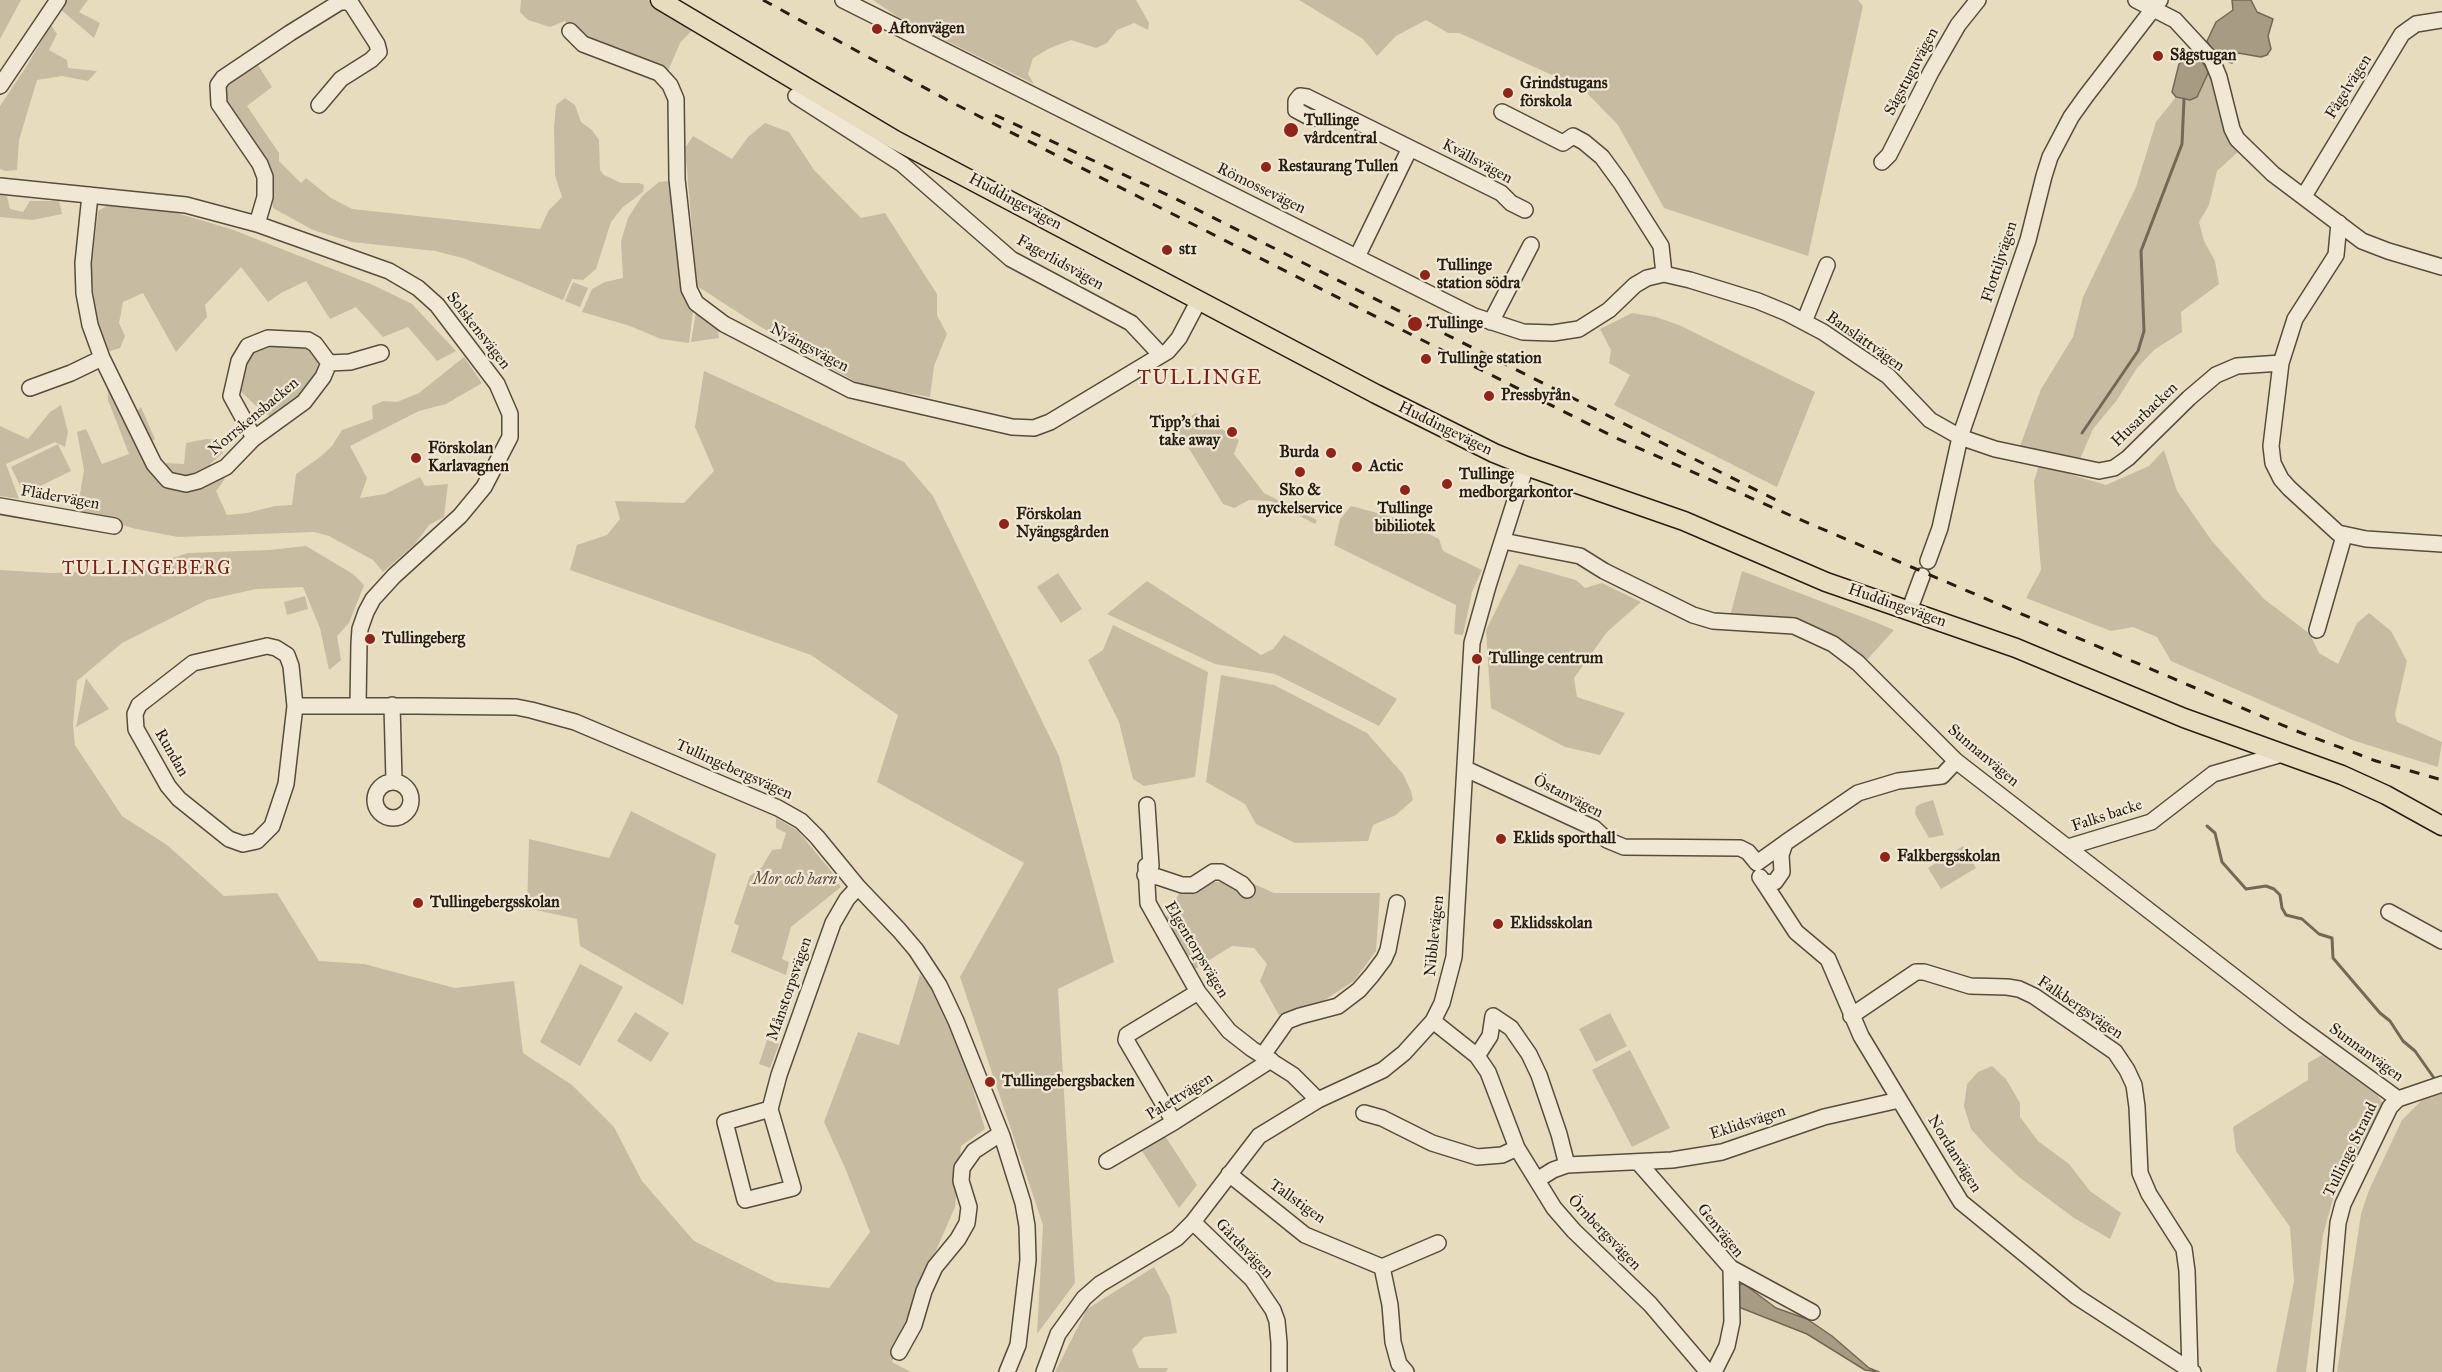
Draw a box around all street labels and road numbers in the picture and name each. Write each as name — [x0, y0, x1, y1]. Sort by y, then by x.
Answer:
street label: Sågstuguvägen — [1881, 25, 1943, 119]
street label: Fågelvägen — [2322, 51, 2376, 123]
street label: Kvällsvägen — [1439, 135, 1515, 189]
street label: Römossevägen — [1214, 159, 1308, 219]
street label: Huddingevägen — [965, 169, 1065, 235]
street label: Flottiljvägen — [1978, 219, 2022, 305]
street label: Fagerlidsvägen — [1013, 231, 1107, 295]
street label: Solskensvägen — [442, 288, 514, 374]
street label: Banslättvägen — [1822, 308, 1908, 376]
street label: Nyängsvägen — [766, 319, 852, 377]
street label: Norrskensbacken — [205, 374, 303, 460]
street label: Husarbacken — [2108, 379, 2182, 451]
street label: Huddingevägen — [1395, 398, 1495, 460]
street label: Flädervägen — [19, 482, 101, 514]
street label: Huddingevägen — [1845, 580, 1949, 632]
street label: Sunnanvägen — [1943, 721, 2023, 791]
street label: Rundan — [150, 726, 192, 780]
street label: Tullingebergsvägen — [673, 736, 795, 804]
street label: Östanvägen — [1530, 771, 1606, 823]
street label: Falks backe — [2069, 796, 2145, 836]
street label: Nibblevägen — [1421, 895, 1449, 977]
street label: Elgentorpsvägen — [1160, 898, 1232, 1002]
street label: Månstorpsvägen — [763, 935, 817, 1043]
street label: Falkbergsvägen — [2033, 972, 2127, 1044]
street label: Sunnanvägen — [2325, 1020, 2407, 1086]
street label: Palettvägen — [1143, 1069, 1217, 1125]
street label: Tullinge Strand — [2320, 1100, 2382, 1200]
street label: Eklidsvägen — [1708, 1102, 1788, 1144]
street label: Nordanvägen — [1923, 1112, 1985, 1196]
street label: Tallstigen — [1265, 1176, 1329, 1228]
street label: Örnbergsvägen — [1563, 1191, 1645, 1275]
street label: Genvägen — [1692, 1200, 1748, 1262]
street label: Gårdsvägen — [1211, 1215, 1277, 1283]

